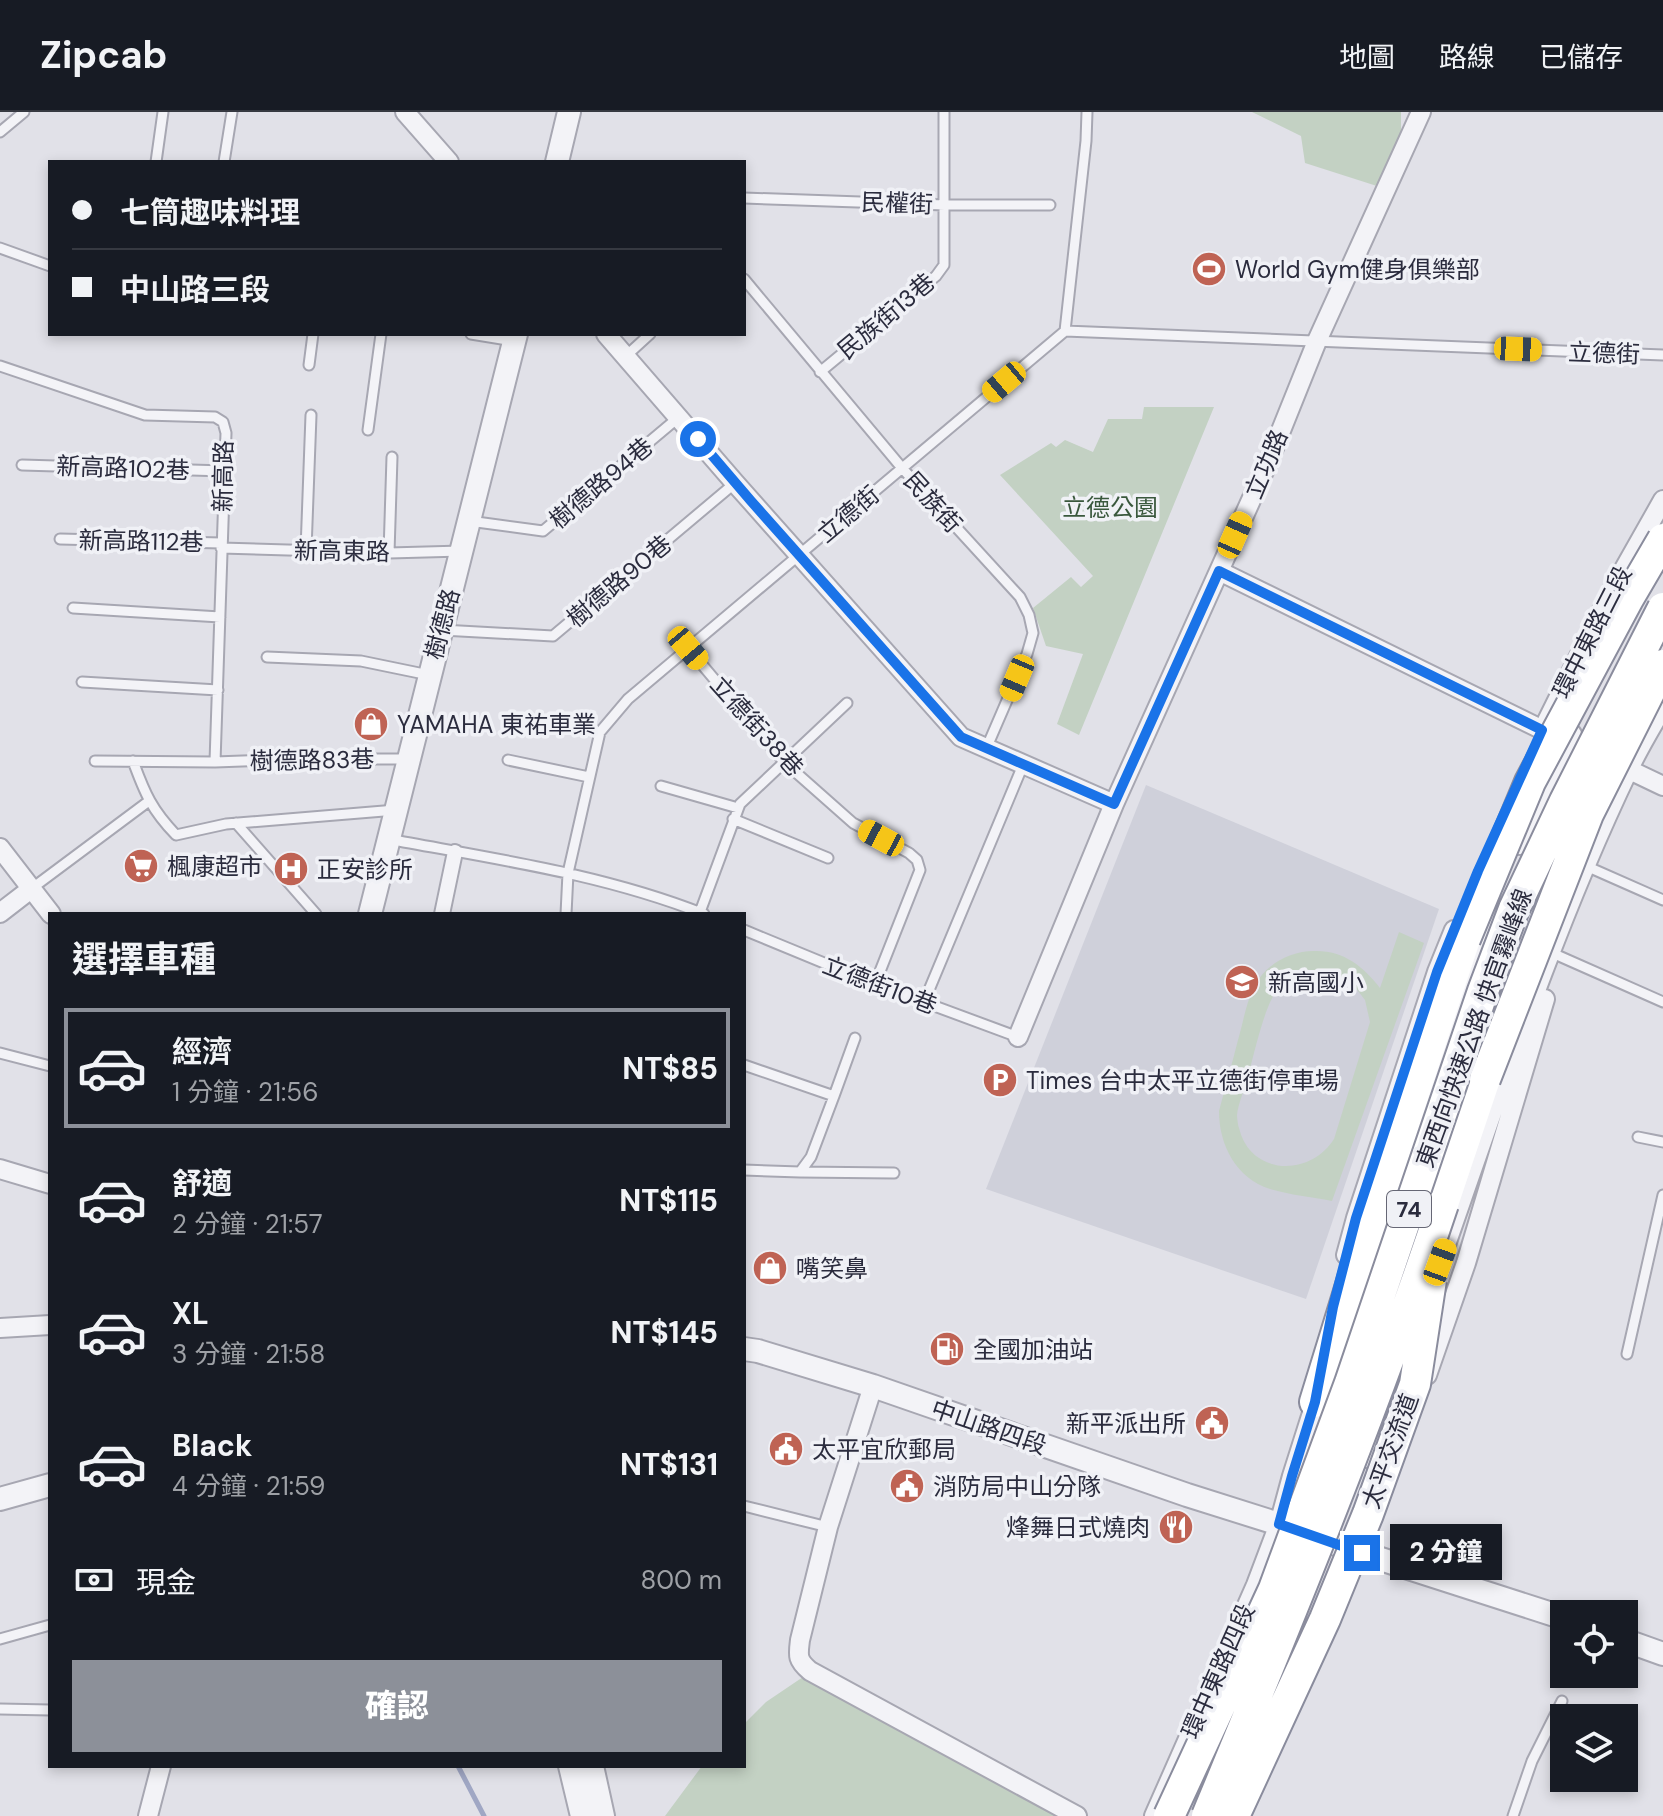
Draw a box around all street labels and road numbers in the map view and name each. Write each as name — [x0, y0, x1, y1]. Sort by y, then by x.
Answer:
street label: 民權街 — [860, 186, 934, 220]
street label: 民族街13巷 — [831, 266, 941, 366]
street label: 立德街 — [1567, 336, 1641, 370]
street label: 立功路 — [1238, 425, 1294, 503]
street label: 樹德路94巷 — [543, 431, 659, 535]
street label: 新高路 — [207, 440, 239, 512]
street label: 新高路102巷 — [56, 450, 190, 486]
street label: 民族街 — [897, 465, 969, 539]
street label: 立德街 — [810, 479, 886, 549]
street label: 新高路112巷 — [78, 524, 204, 558]
street label: 樹德路90巷 — [560, 528, 678, 634]
street label: 新高東路 — [294, 535, 390, 567]
street label: 環中東路三段 — [1546, 561, 1638, 703]
street label: 樹德路 — [418, 585, 466, 663]
street label: 立德街38巷 — [704, 669, 810, 783]
street label: 樹德路83巷 — [249, 743, 375, 777]
street label: 東西向快速公路 快官霧峰線 — [1409, 884, 1539, 1172]
street label: 立德街10巷 — [818, 949, 942, 1021]
road number: 74 — [1387, 1191, 1431, 1227]
street label: 太平交流道 — [1355, 1389, 1425, 1513]
street label: 中山路四段 — [927, 1393, 1051, 1461]
street label: 環中東路四段 — [1175, 1599, 1261, 1743]

